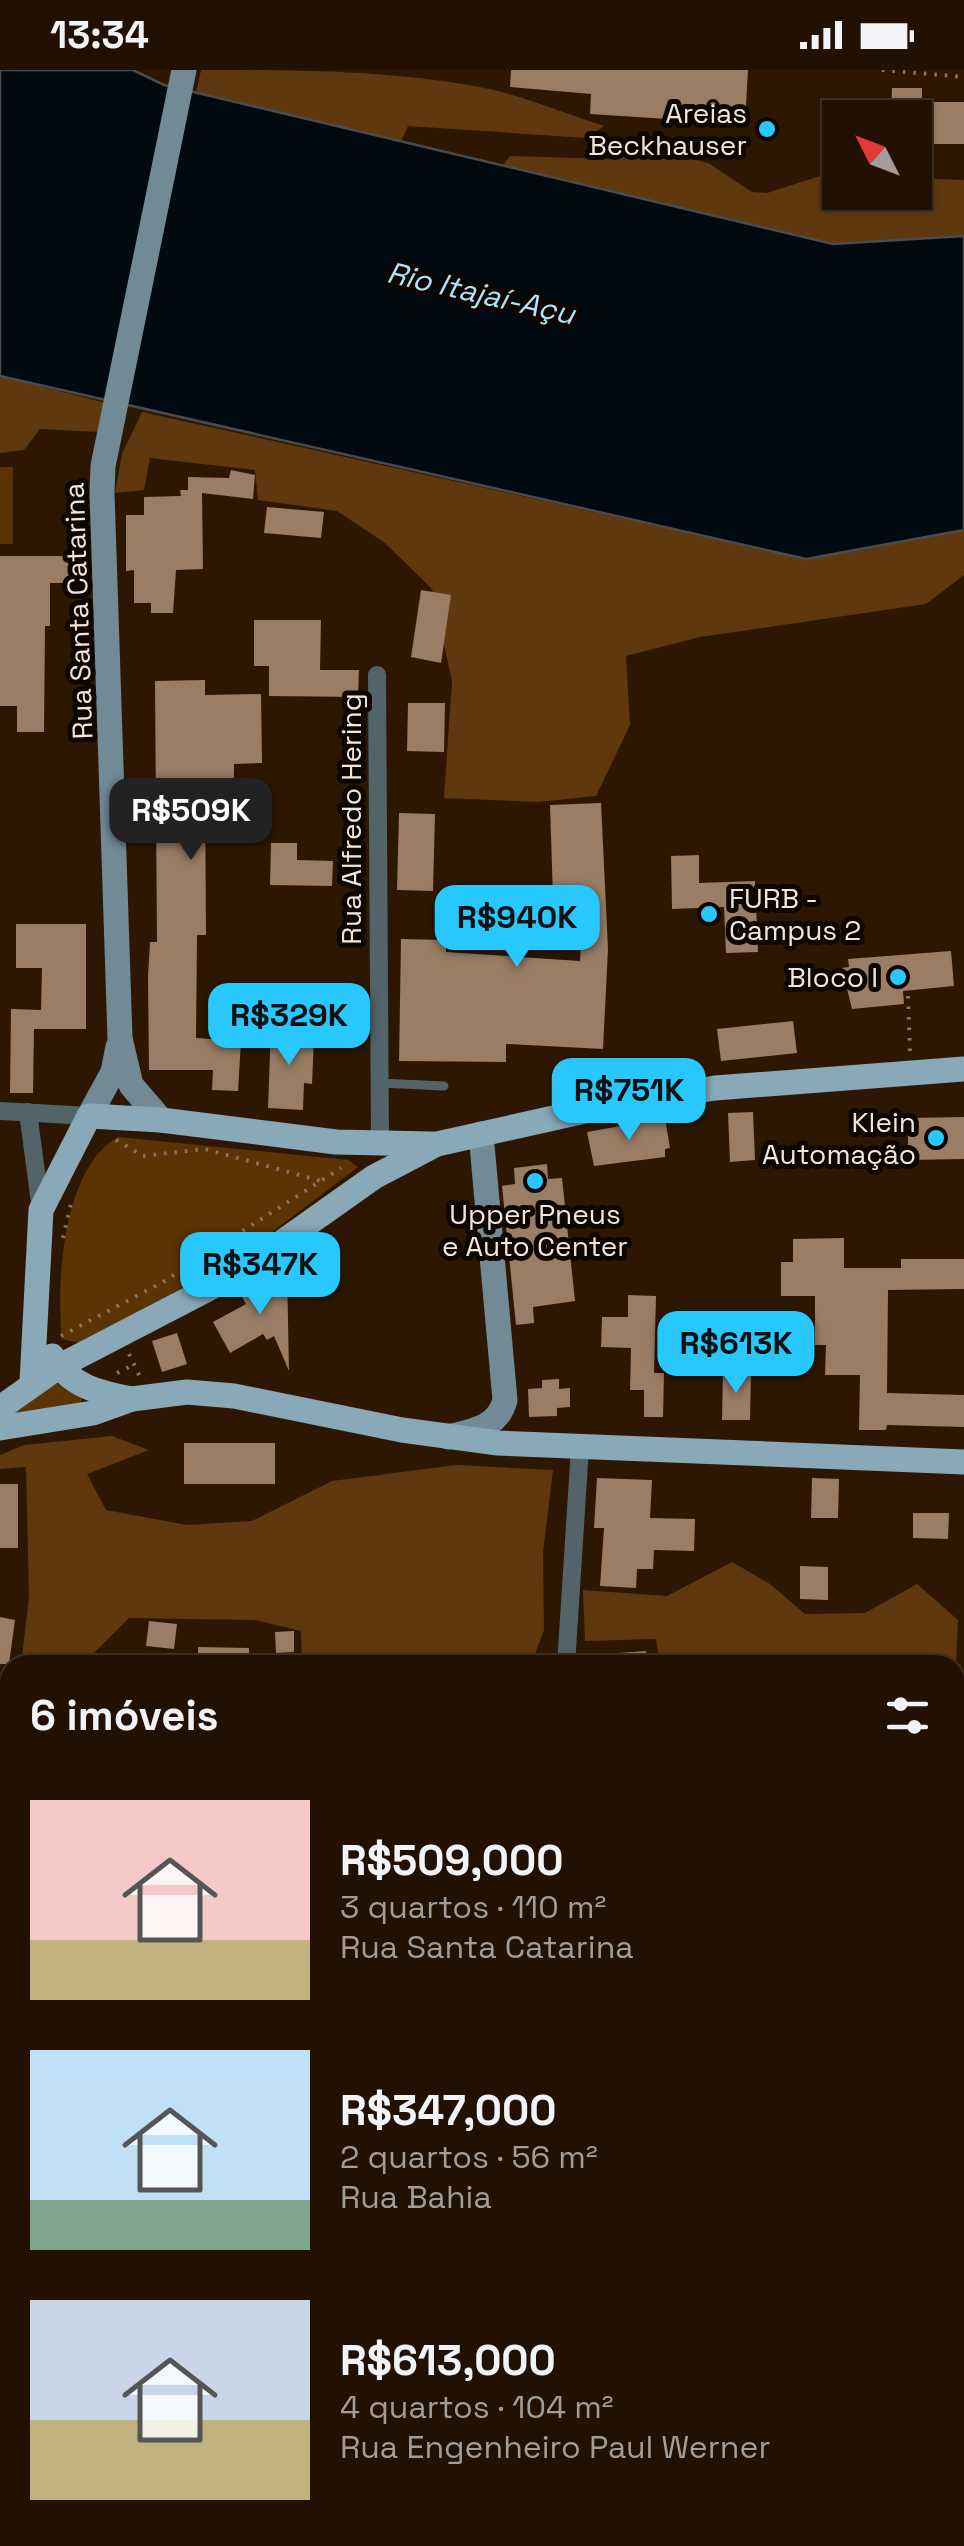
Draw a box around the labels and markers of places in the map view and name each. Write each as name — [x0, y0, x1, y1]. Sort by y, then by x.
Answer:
place label: Areias Beckhauser — [588, 95, 747, 163]
marker: Areias Beckhauser — [756, 118, 778, 140]
pin: R$509K — [110, 778, 272, 863]
place label: FURB - Campus 2 — [729, 880, 861, 948]
pin: R$940K — [436, 885, 598, 970]
marker: FURB - Campus 2 — [698, 903, 720, 925]
place label: Bloco I — [787, 959, 878, 995]
marker: Bloco I — [887, 966, 909, 988]
pin: R$329K — [208, 983, 370, 1068]
pin: R$751K — [548, 1058, 710, 1143]
place label: Klein Automação — [762, 1104, 916, 1172]
marker: Klein Automação — [925, 1127, 947, 1149]
marker: Upper Pneus e Auto Center — [524, 1170, 546, 1192]
place label: Upper Pneus e Auto Center — [442, 1196, 628, 1264]
pin: R$347K — [179, 1232, 341, 1317]
pin: R$613K — [655, 1311, 817, 1396]

